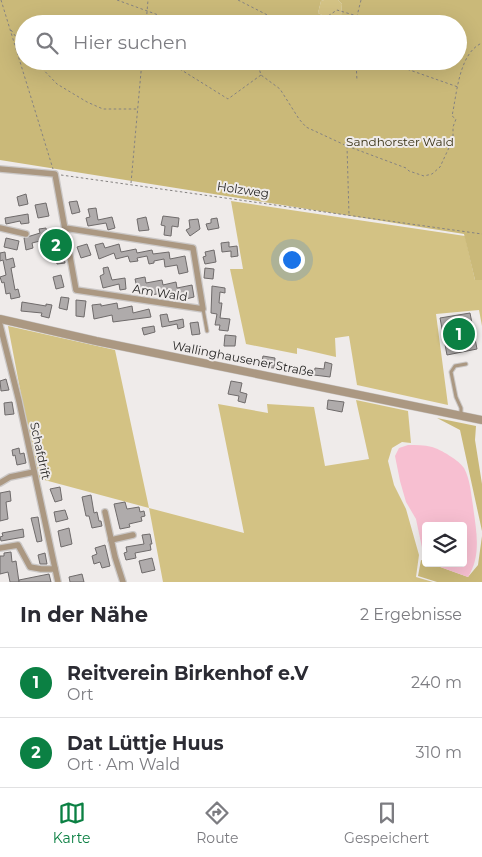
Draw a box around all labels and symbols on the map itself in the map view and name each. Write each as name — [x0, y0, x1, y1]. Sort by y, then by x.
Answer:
park label: Sandhorster Wald — [346, 134, 454, 149]
street label: Holzweg — [216, 178, 270, 201]
pin: 2 — [40, 226, 72, 264]
your location — [279, 247, 305, 273]
street label: Am Wald — [131, 281, 189, 304]
pin: 1 — [443, 315, 475, 353]
street label: Wallinghausener Straße — [171, 337, 315, 380]
street label: Schafdrift — [27, 421, 54, 481]

